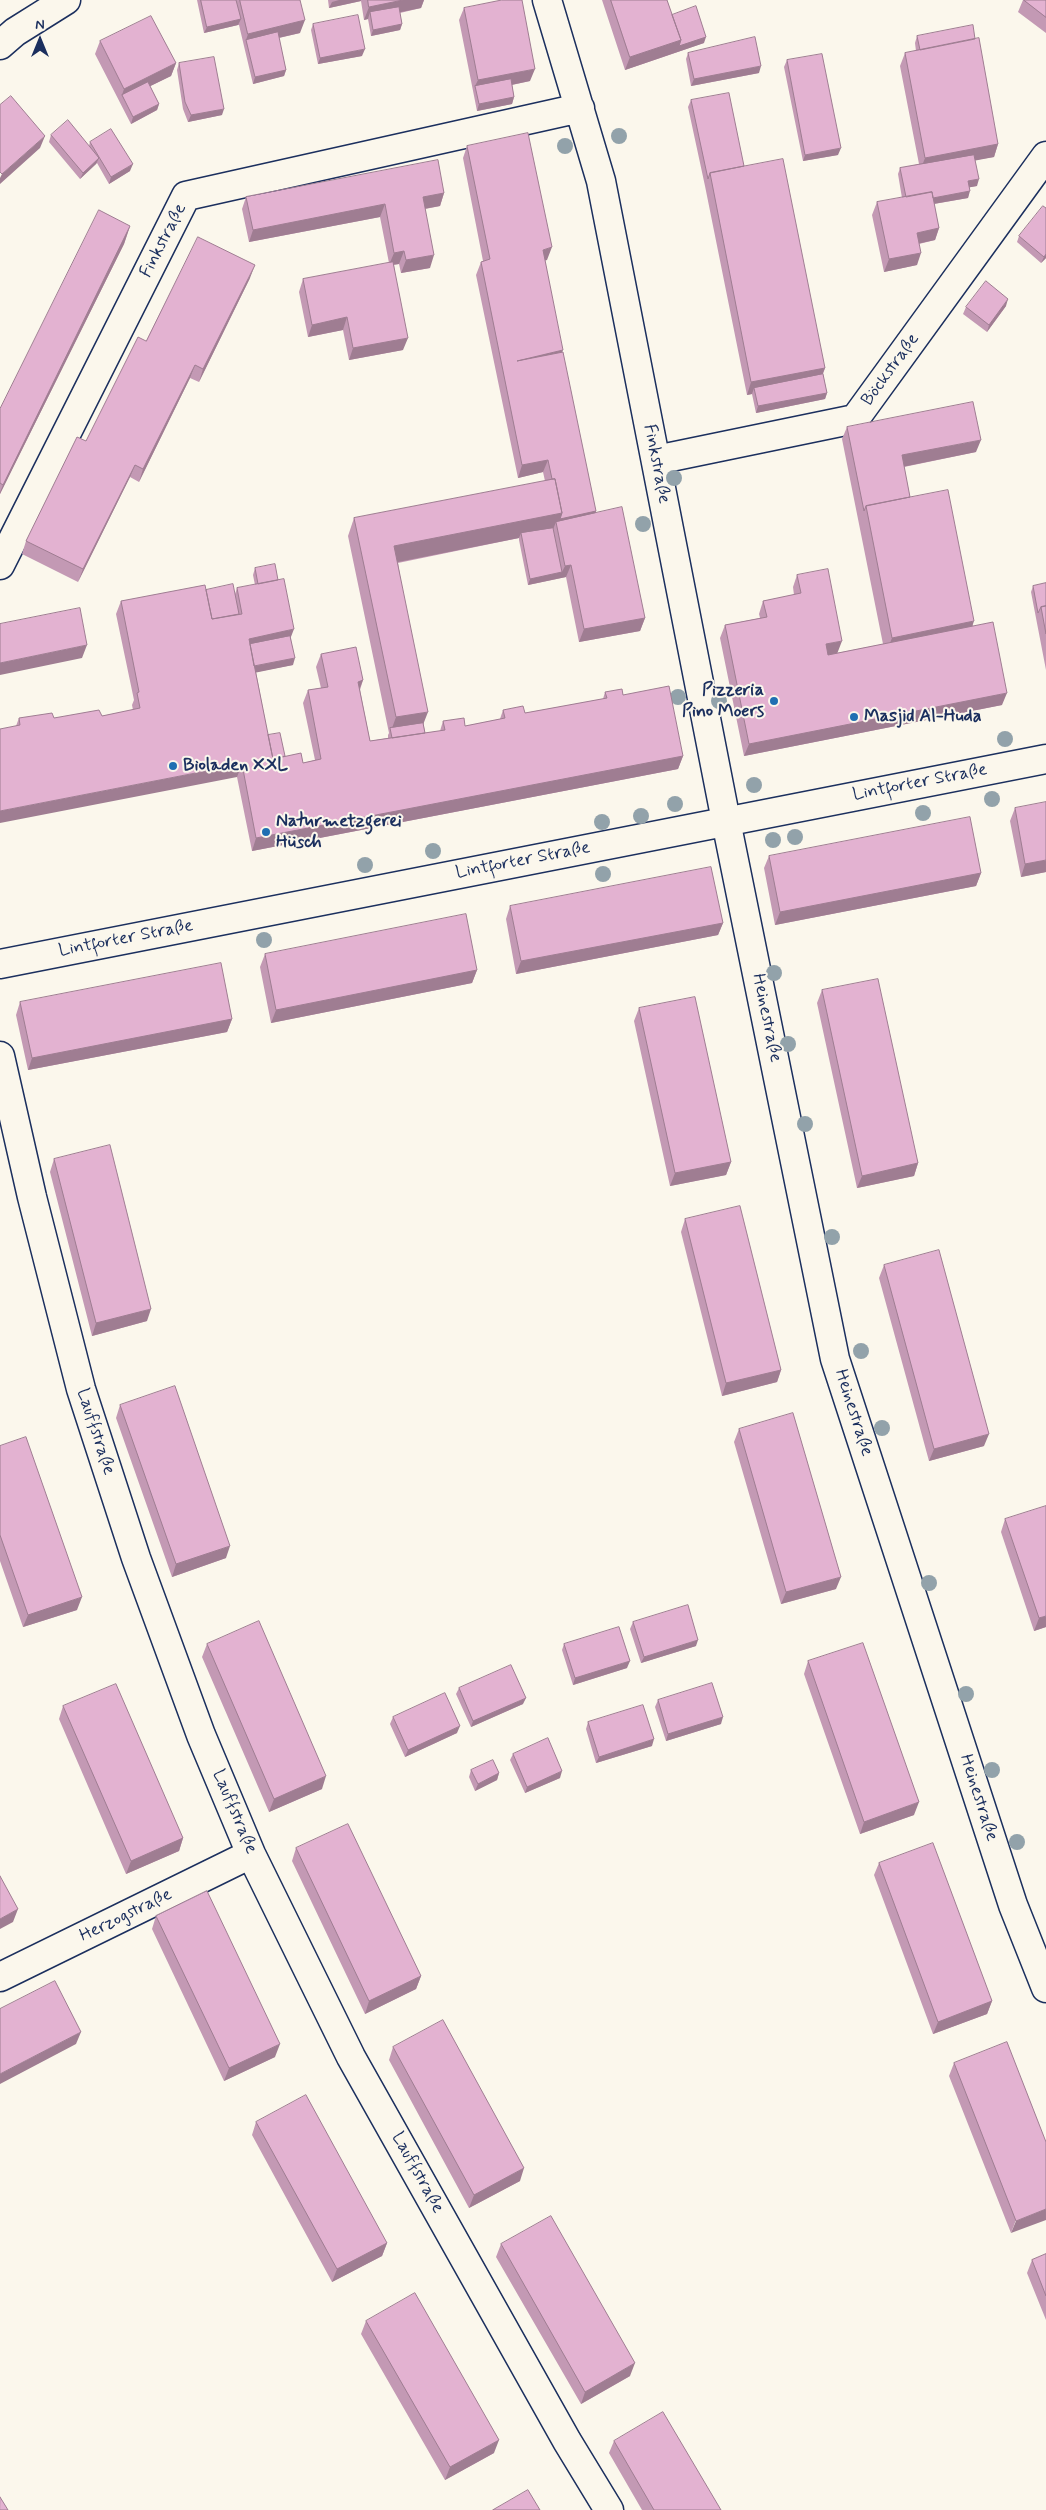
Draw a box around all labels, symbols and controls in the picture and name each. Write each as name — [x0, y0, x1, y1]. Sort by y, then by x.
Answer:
north arrow — [15, 15, 65, 65]
text: N — [35, 16, 45, 34]
street label: Finkstraße — [136, 200, 192, 282]
street label: Böckstraße — [857, 329, 925, 411]
street label: Finkstraße — [638, 422, 674, 506]
place label: Pizzeria Pino Moers — [682, 680, 764, 722]
marker: Pizzeria Pino Moers — [768, 695, 780, 707]
place label: Masjid Al-Huda — [864, 706, 981, 728]
marker: Masjid Al-Huda — [848, 711, 860, 723]
place label: Bioladen XXL — [183, 755, 288, 777]
street label: Lintforter Straße — [851, 759, 989, 807]
marker: Bioladen XXL — [167, 760, 179, 772]
place label: Naturmetzgerei Hüsch — [276, 811, 402, 854]
marker: Naturmetzgerei Hüsch — [260, 826, 272, 838]
street label: Lintforter Straße — [454, 837, 592, 885]
street label: Lintforter Straße — [57, 915, 195, 963]
street label: Heinestraße — [746, 972, 786, 1064]
street label: Heinestraße — [829, 1367, 877, 1459]
street label: Lauffstraße — [71, 1386, 119, 1478]
street label: Heinestraße — [954, 1752, 1002, 1844]
street label: Lauffstraße — [207, 1767, 261, 1857]
street label: Herzogstraße — [76, 1884, 176, 1948]
street label: Lauffstraße — [386, 2129, 448, 2217]

